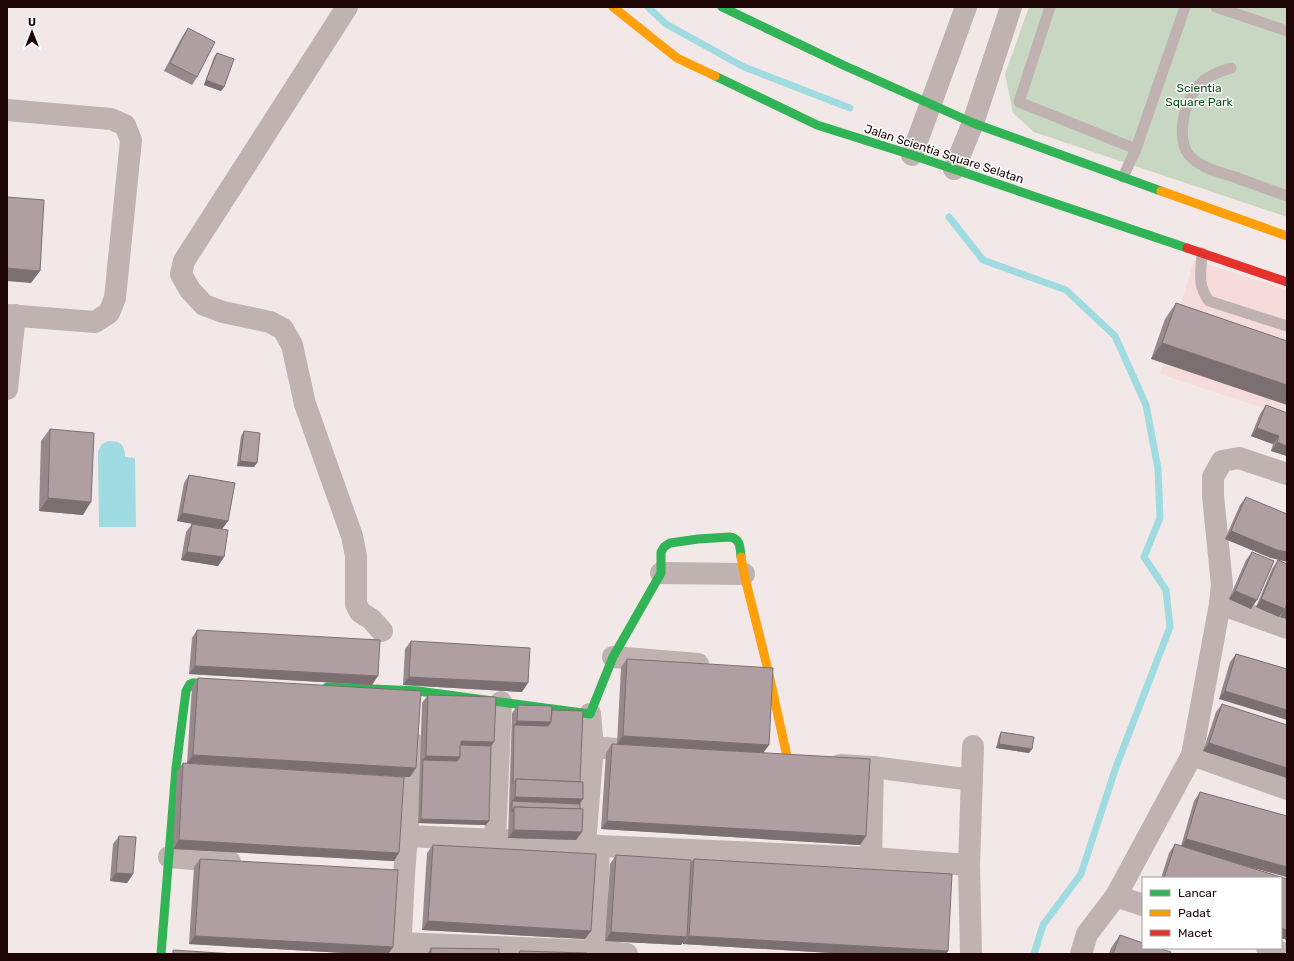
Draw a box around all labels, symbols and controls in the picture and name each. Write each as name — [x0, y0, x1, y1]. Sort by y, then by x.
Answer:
north arrow — [12, 12, 52, 52]
text: U — [28, 16, 36, 29]
park label: Scientia Square Park — [1165, 81, 1234, 109]
street label: Jalan Scientia Square Selatan — [863, 122, 1025, 186]
legend — [1142, 877, 1282, 949]
text: Lancar — [1178, 886, 1217, 900]
text: Padat — [1178, 906, 1211, 920]
text: Macet — [1178, 926, 1212, 940]

